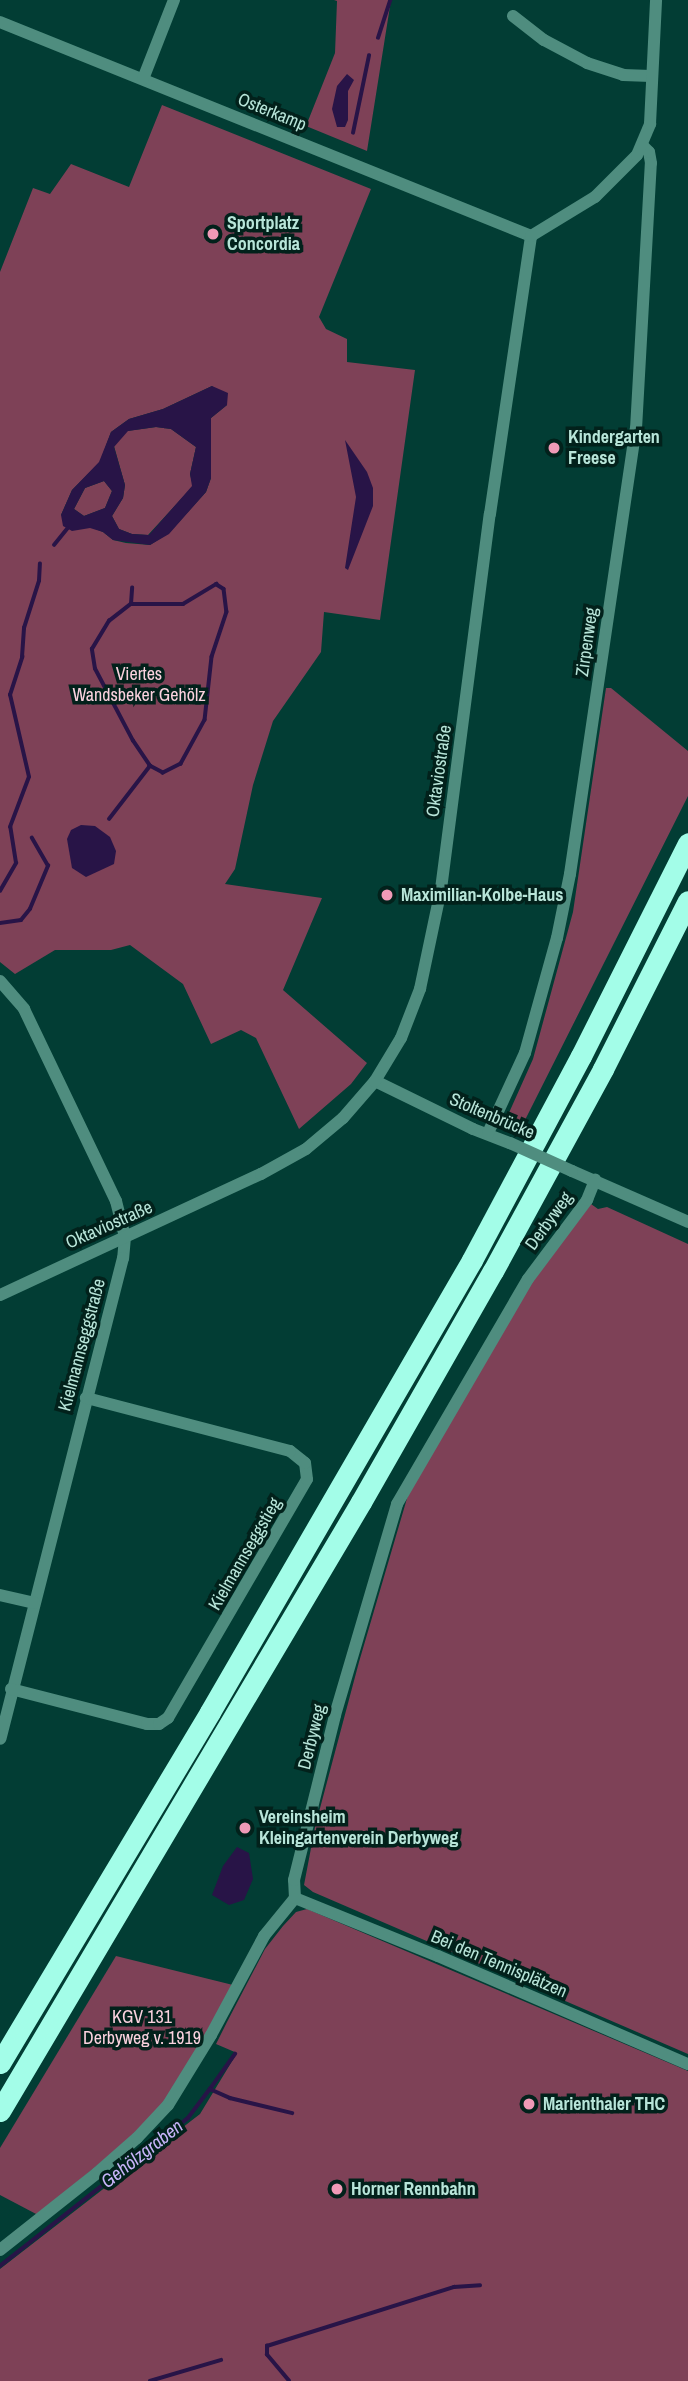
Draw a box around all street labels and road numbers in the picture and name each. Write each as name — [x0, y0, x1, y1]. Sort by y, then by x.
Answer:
street label: Osterkamp — [234, 88, 310, 136]
street label: Zirpenweg — [571, 606, 603, 678]
street label: Oktaviostraße — [422, 724, 456, 818]
street label: Stoltenbrücke — [446, 1088, 538, 1144]
street label: Derbyweg — [521, 1188, 577, 1254]
street label: Oktaviostraße — [62, 1196, 156, 1254]
street label: Kielmannseggstraße — [54, 1276, 110, 1414]
street label: Kielmannseggstieg — [204, 1494, 286, 1614]
street label: Derbyweg — [293, 1702, 331, 1772]
street label: Bei den Tennisplätzen — [428, 1926, 570, 2002]

